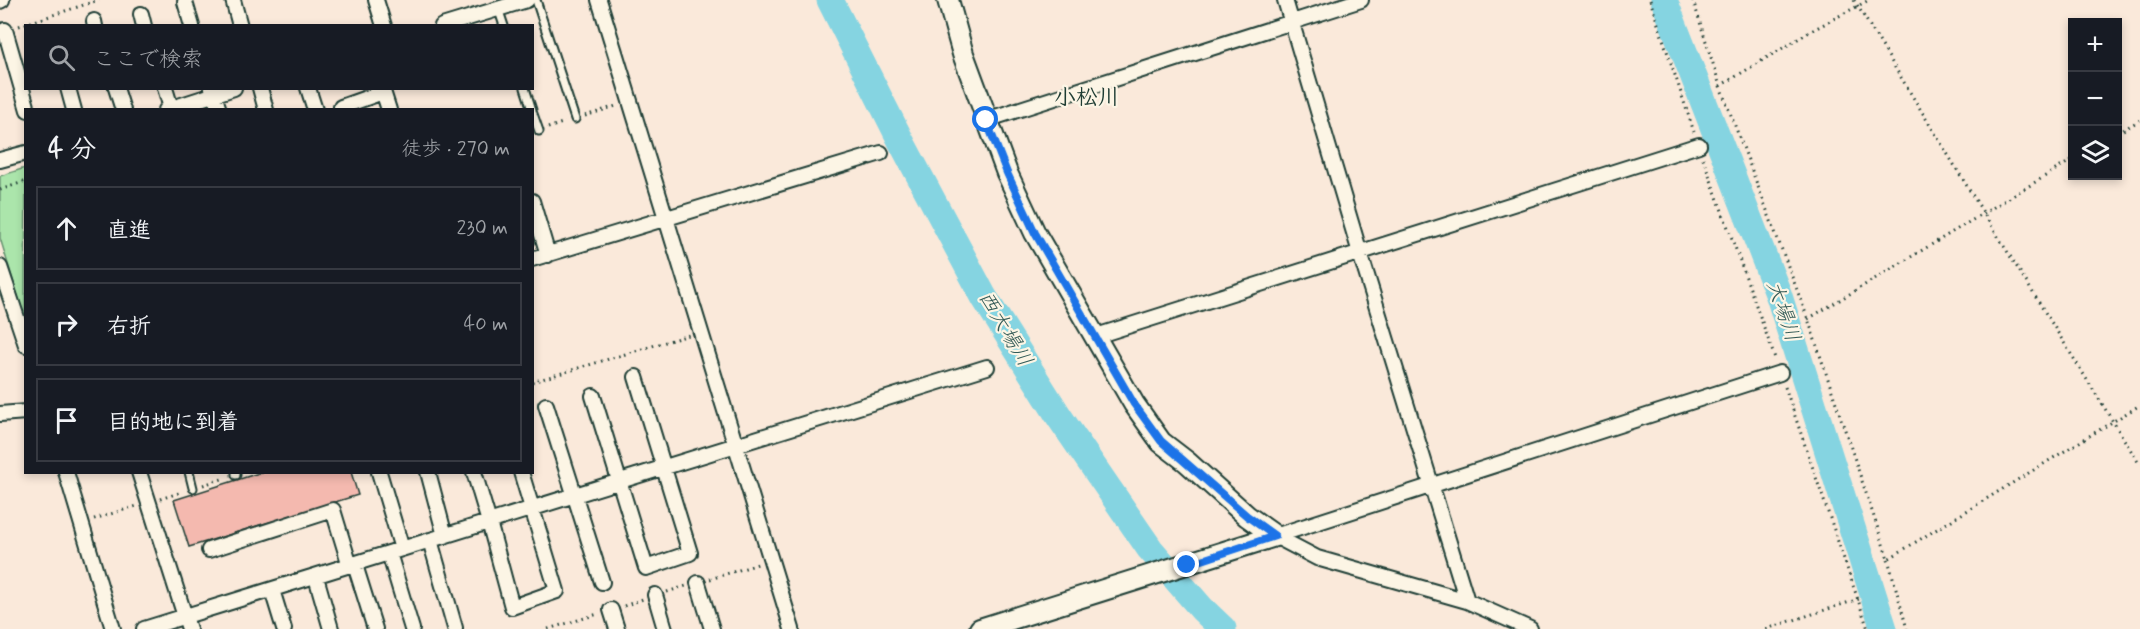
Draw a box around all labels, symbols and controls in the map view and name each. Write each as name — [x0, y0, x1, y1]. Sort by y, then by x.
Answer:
map controls — [2068, 18, 2122, 180]
button: + — [2068, 18, 2122, 72]
search box — [24, 24, 534, 90]
icon: search — [45, 41, 78, 74]
text: ここで検索 — [93, 46, 203, 74]
button: − — [2068, 72, 2122, 126]
district label: 小松川 — [1054, 84, 1120, 112]
route start — [972, 106, 998, 132]
button: layers — [2068, 126, 2122, 180]
text: 4 分 — [48, 133, 96, 167]
text: 徒歩 · 270 m — [401, 136, 510, 163]
icon: ahead — [50, 212, 83, 245]
text: 230 m — [456, 215, 508, 242]
text: 直進 — [107, 217, 151, 245]
water label: 大場川 — [1760, 277, 1806, 345]
water label: 西大場川 — [971, 286, 1039, 372]
icon: right — [50, 308, 83, 341]
text: 40 m — [464, 311, 508, 338]
text: 右折 — [107, 313, 151, 341]
icon: arrive — [50, 404, 83, 437]
text: 目的地に到着 — [107, 409, 239, 437]
route end — [1173, 551, 1199, 577]

